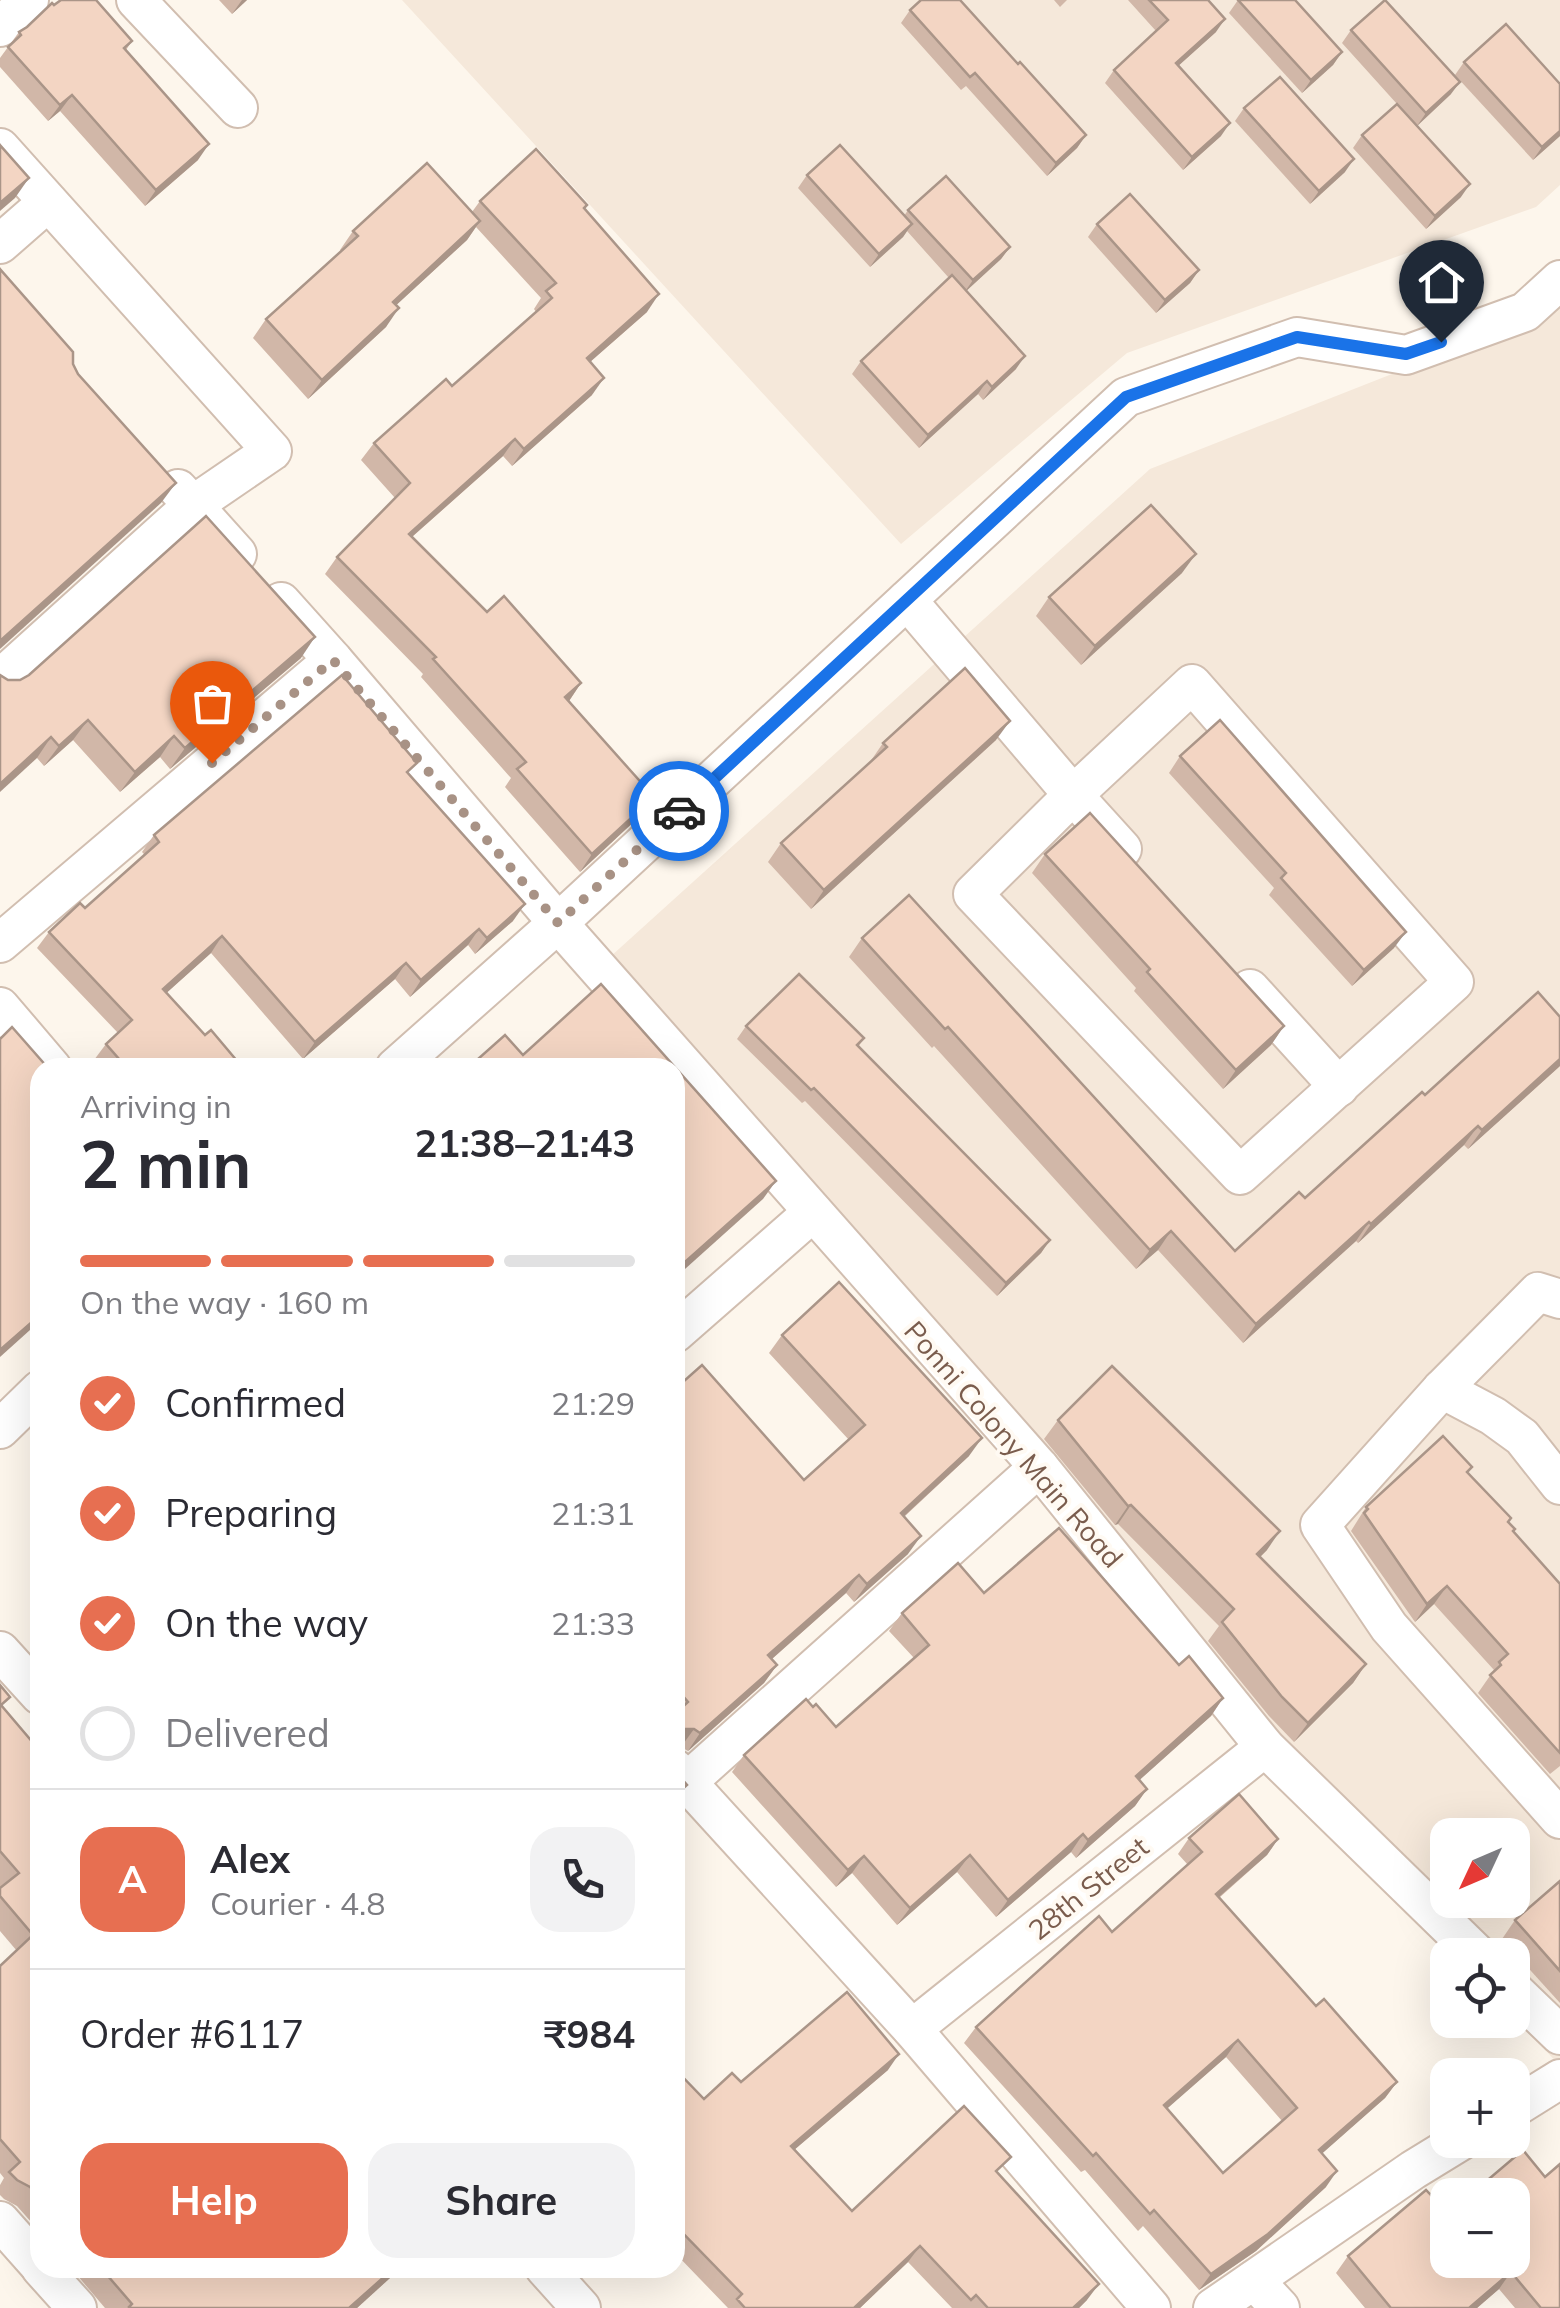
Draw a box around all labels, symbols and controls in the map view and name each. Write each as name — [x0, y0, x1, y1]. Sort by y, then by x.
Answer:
pin — [1399, 240, 1484, 343]
icon: home — [1414, 255, 1469, 310]
pin — [170, 661, 255, 764]
icon: bag — [185, 676, 240, 731]
courier — [629, 761, 729, 861]
icon: car — [652, 784, 707, 839]
text: Arriving in — [80, 1086, 232, 1126]
text: 21:38–21:43 — [415, 1119, 635, 1167]
text: 2 min — [80, 1123, 251, 1204]
text: On the way · 160 m — [80, 1282, 369, 1322]
street label: Ponni Colony Main Road — [897, 1313, 1131, 1575]
icon: check — [80, 1376, 135, 1431]
text: Confirmed — [165, 1379, 346, 1427]
text: 21:29 — [551, 1383, 635, 1423]
icon: check — [80, 1486, 135, 1541]
text: Preparing — [165, 1489, 337, 1537]
text: 21:31 — [551, 1493, 635, 1533]
icon: check — [80, 1596, 135, 1651]
text: On the way — [165, 1599, 368, 1647]
text: 21:33 — [551, 1603, 635, 1643]
text: Delivered — [165, 1709, 330, 1757]
north arrow — [1430, 1818, 1530, 1918]
map controls — [1430, 1818, 1530, 2278]
button: phone — [530, 1827, 635, 1932]
street label: 28th Street — [1021, 1829, 1155, 1947]
text: Alex — [210, 1835, 290, 1883]
text: A — [118, 1855, 147, 1903]
text: Courier · 4.8 — [210, 1883, 386, 1923]
button: locate — [1430, 1938, 1530, 2038]
text: Order #6117 — [80, 2010, 304, 2058]
text: ₹984 — [544, 2010, 635, 2058]
button: + — [1430, 2058, 1530, 2158]
button: Help — [80, 2143, 348, 2258]
button: Share — [368, 2143, 635, 2258]
button: − — [1430, 2178, 1530, 2278]

